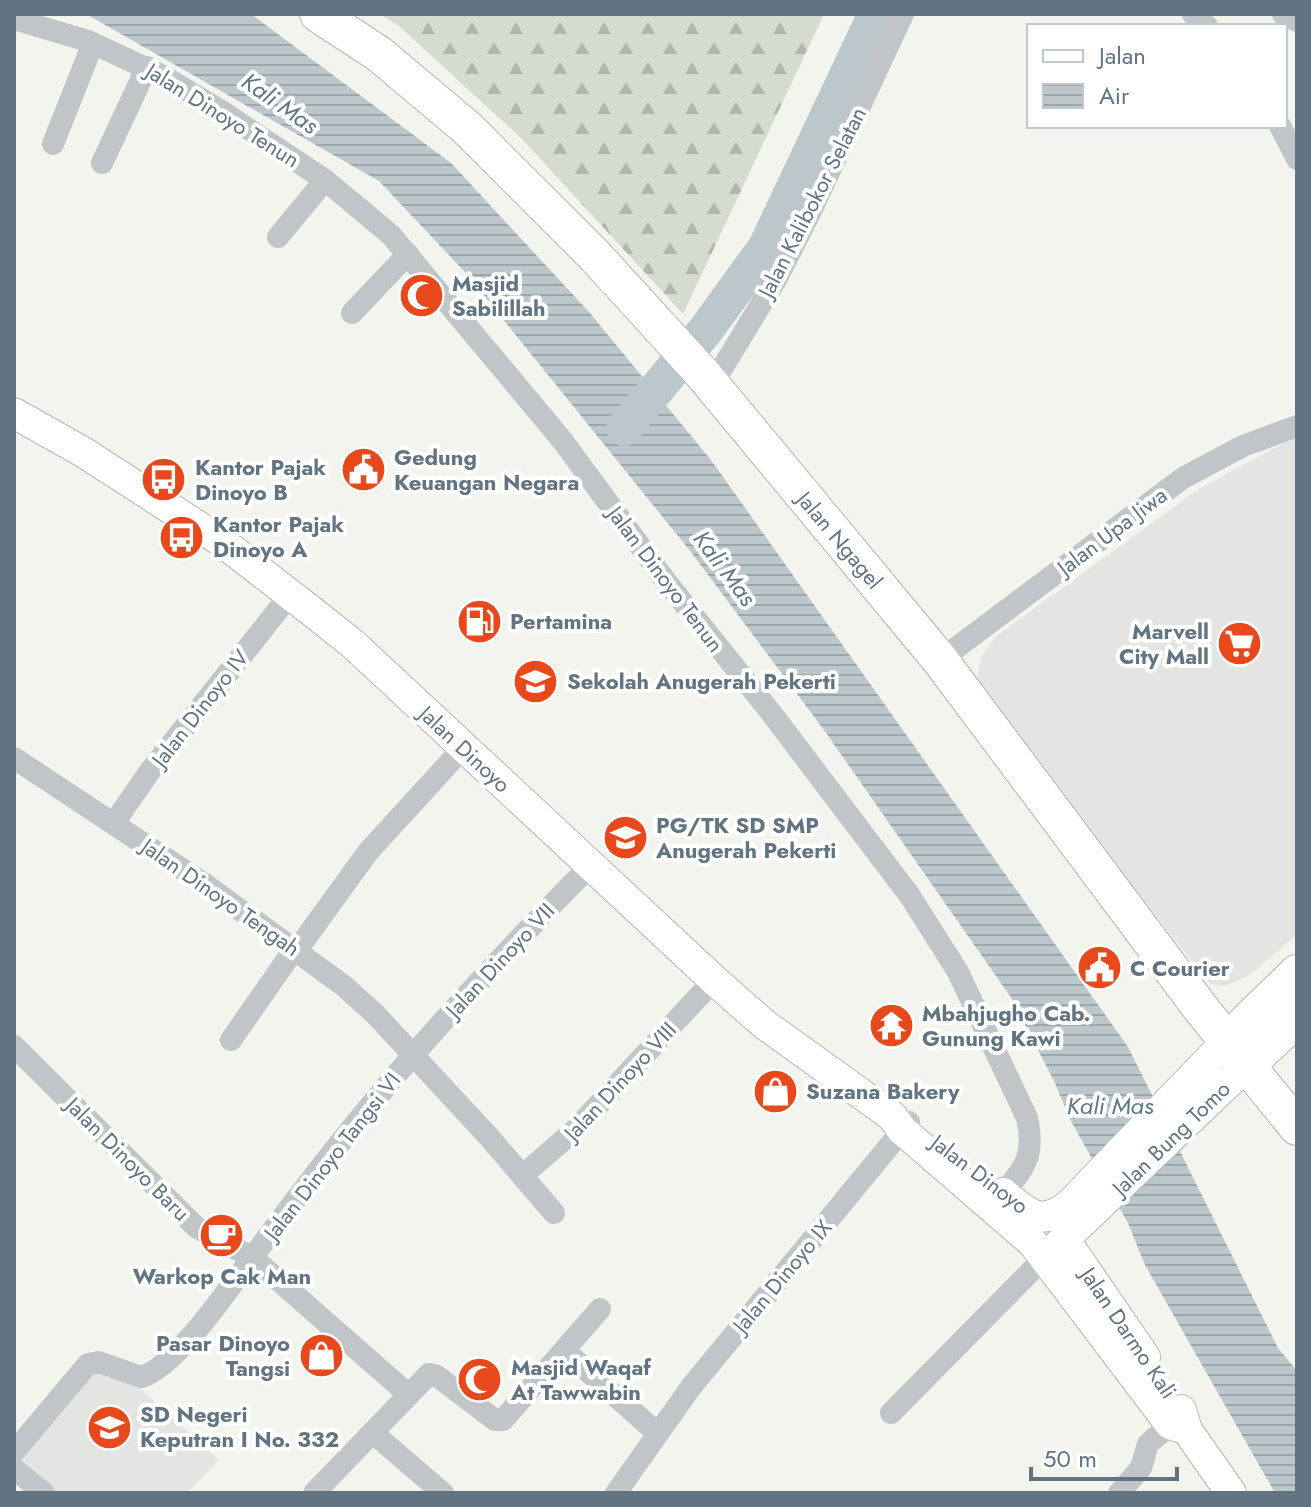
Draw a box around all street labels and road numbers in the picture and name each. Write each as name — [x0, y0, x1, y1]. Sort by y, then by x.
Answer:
street label: Jalan Dinoyo Tenun — [138, 53, 306, 175]
street label: Jalan Kalibokor Selatan — [749, 101, 874, 305]
street label: Jalan Upa Jiwa — [1048, 479, 1173, 585]
street label: Jalan Ngagel — [788, 482, 890, 596]
street label: Jalan Dinoyo Tenun — [599, 497, 732, 659]
street label: Jalan Dinoyo IV — [142, 642, 256, 776]
street label: Jalan Dinoyo — [410, 696, 518, 800]
street label: Jalan Dinoyo Tengah — [133, 829, 307, 964]
street label: Jalan Dinoyo VII — [436, 895, 562, 1027]
street label: Jalan Dinoyo VIII — [554, 1014, 684, 1150]
street label: Jalan Dinoyo Tangsi VI — [254, 1065, 408, 1249]
street label: Jalan Bung Tomo — [1103, 1073, 1237, 1205]
street label: Jalan Dinoyo Baru — [57, 1088, 197, 1228]
street label: Jalan Dinoyo — [922, 1125, 1036, 1221]
street label: Jalan Dinoyo IX — [723, 1212, 839, 1342]
street label: Jalan Darmo Kali — [1071, 1258, 1185, 1405]

